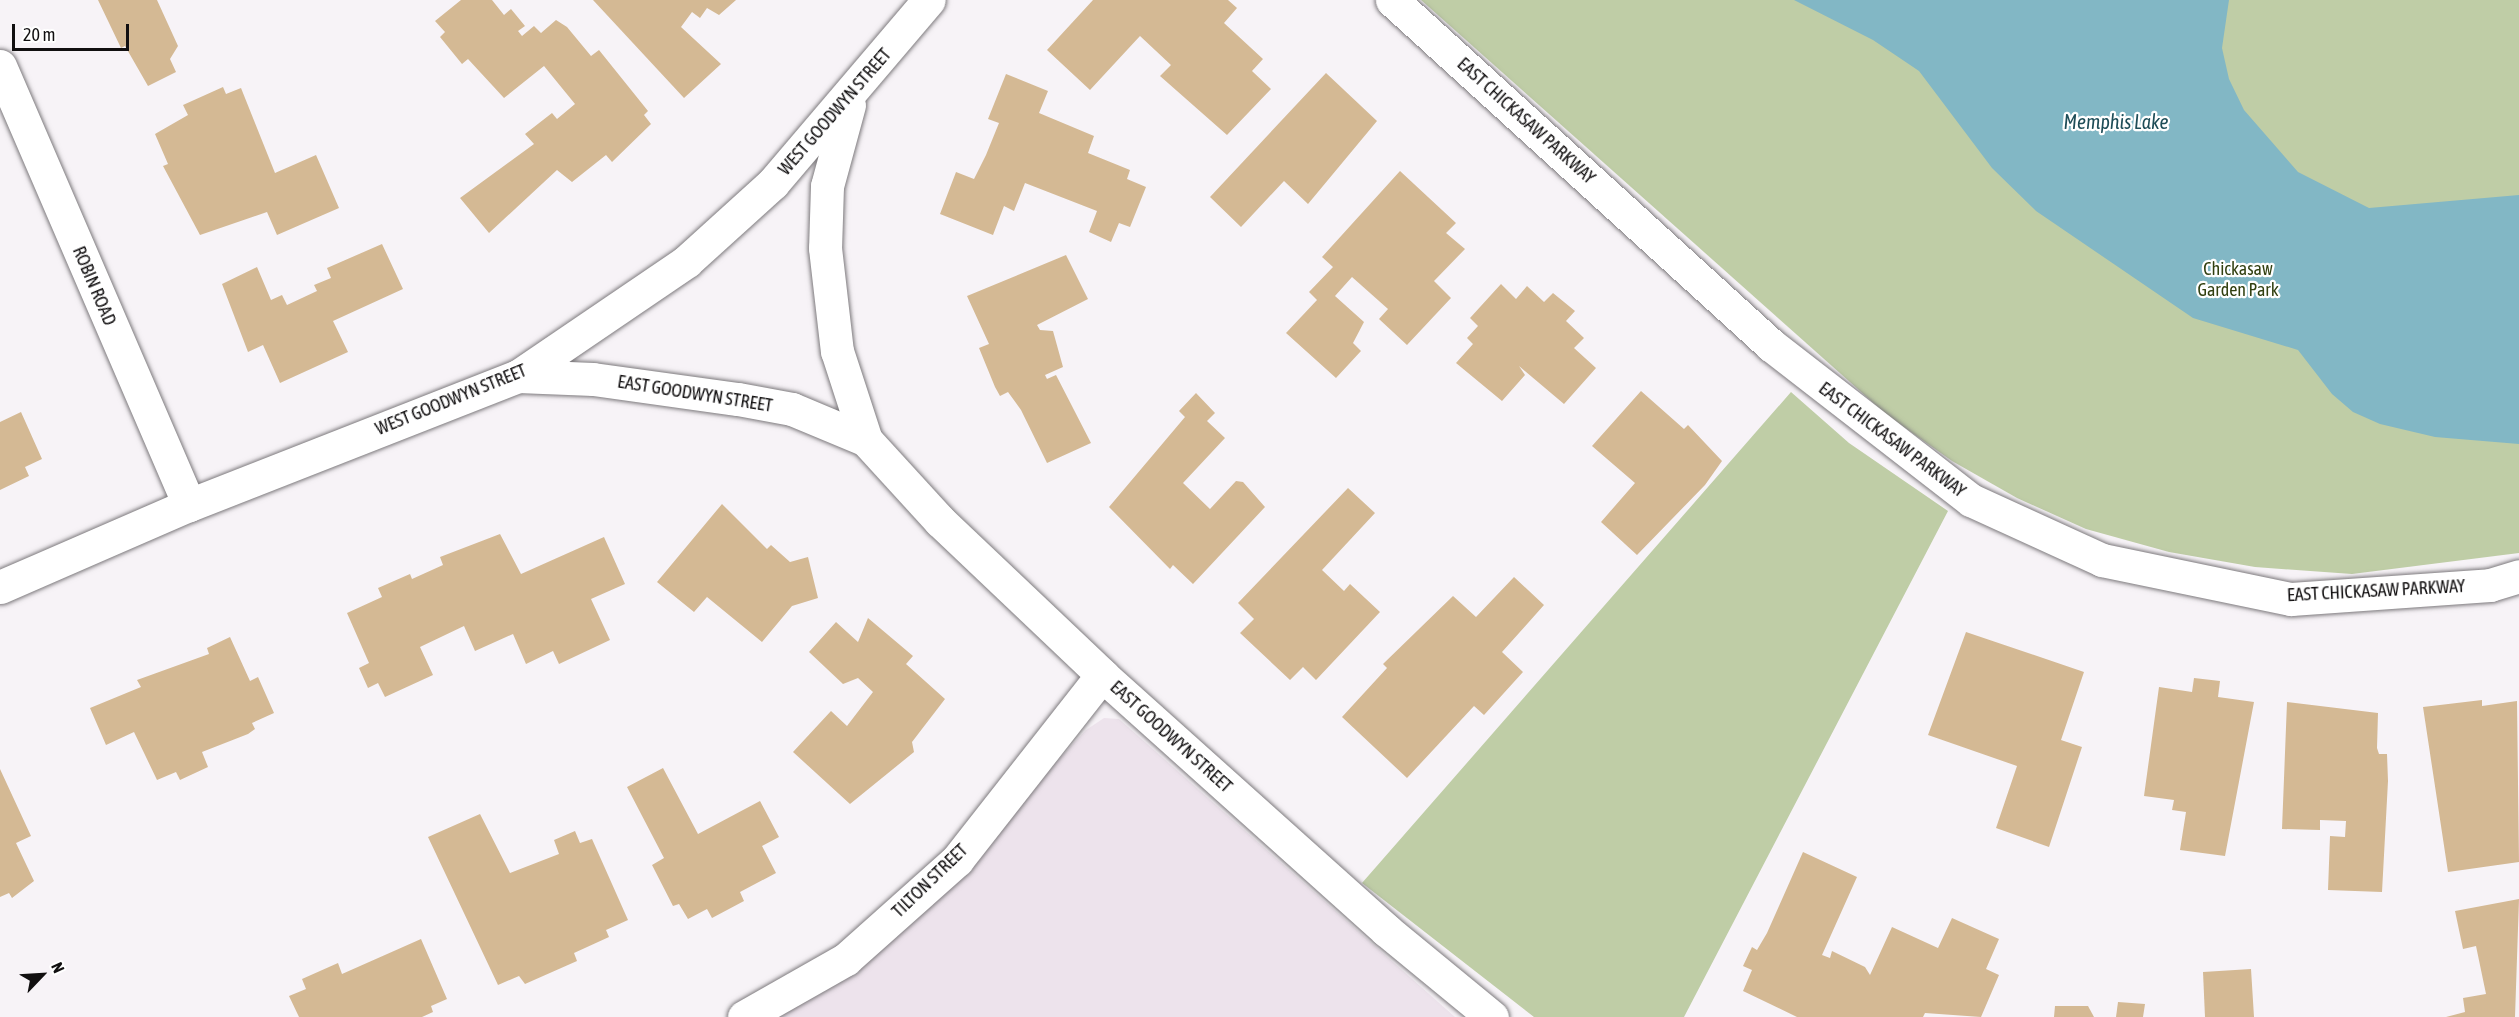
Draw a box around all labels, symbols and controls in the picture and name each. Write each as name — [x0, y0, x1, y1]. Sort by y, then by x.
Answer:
scale bar — [15, 12, 132, 50]
text: 20 m — [23, 24, 55, 45]
street label: WEST GOODWYN STREET — [774, 44, 896, 180]
street label: EAST CHICKASAW PARKWAY — [1453, 53, 1599, 189]
water label: Memphis Lake — [2064, 109, 2168, 133]
street label: ROBIN ROAD — [68, 243, 120, 329]
park label: Chickasaw Garden Park — [2197, 259, 2279, 302]
street label: WEST GOODWYN STREET — [372, 360, 530, 440]
street label: EAST GOODWYN STREET — [616, 371, 774, 417]
street label: EAST CHICKASAW PARKWAY — [1814, 378, 1970, 502]
street label: EAST CHICKASAW PARKWAY — [2286, 576, 2466, 606]
street label: EAST GOODWYN STREET — [1106, 677, 1236, 797]
street label: TILTON STREET — [888, 840, 972, 922]
north arrow — [12, 945, 72, 1005]
text: N — [48, 959, 68, 975]

